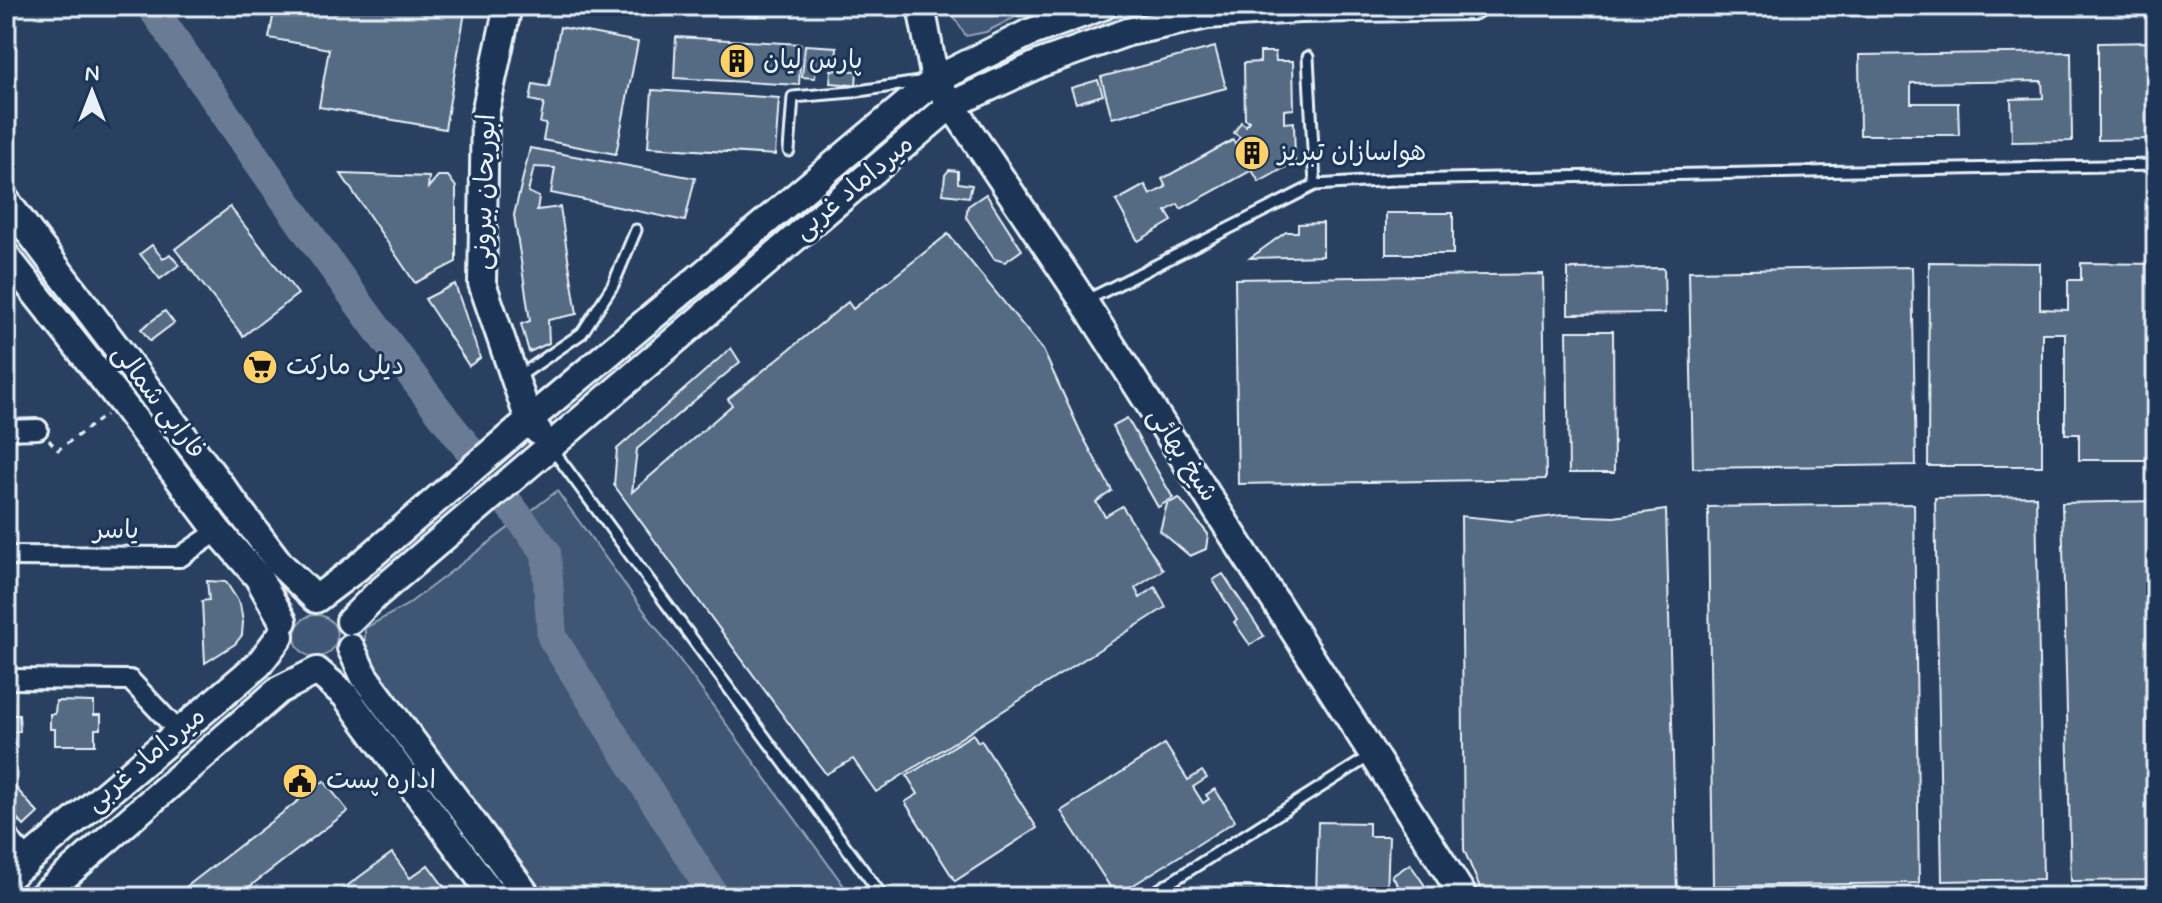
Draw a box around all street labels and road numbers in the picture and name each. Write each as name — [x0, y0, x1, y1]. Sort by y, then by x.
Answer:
street label: ابوریحان بیرونی — [465, 113, 505, 271]
street label: میرداماد غربی — [787, 128, 921, 248]
street label: فارابی شمالی — [104, 338, 212, 466]
street label: شیخ بهائی — [1139, 401, 1225, 509]
street label: یاسر — [91, 514, 139, 548]
street label: میرداماد غربی — [79, 700, 213, 820]

